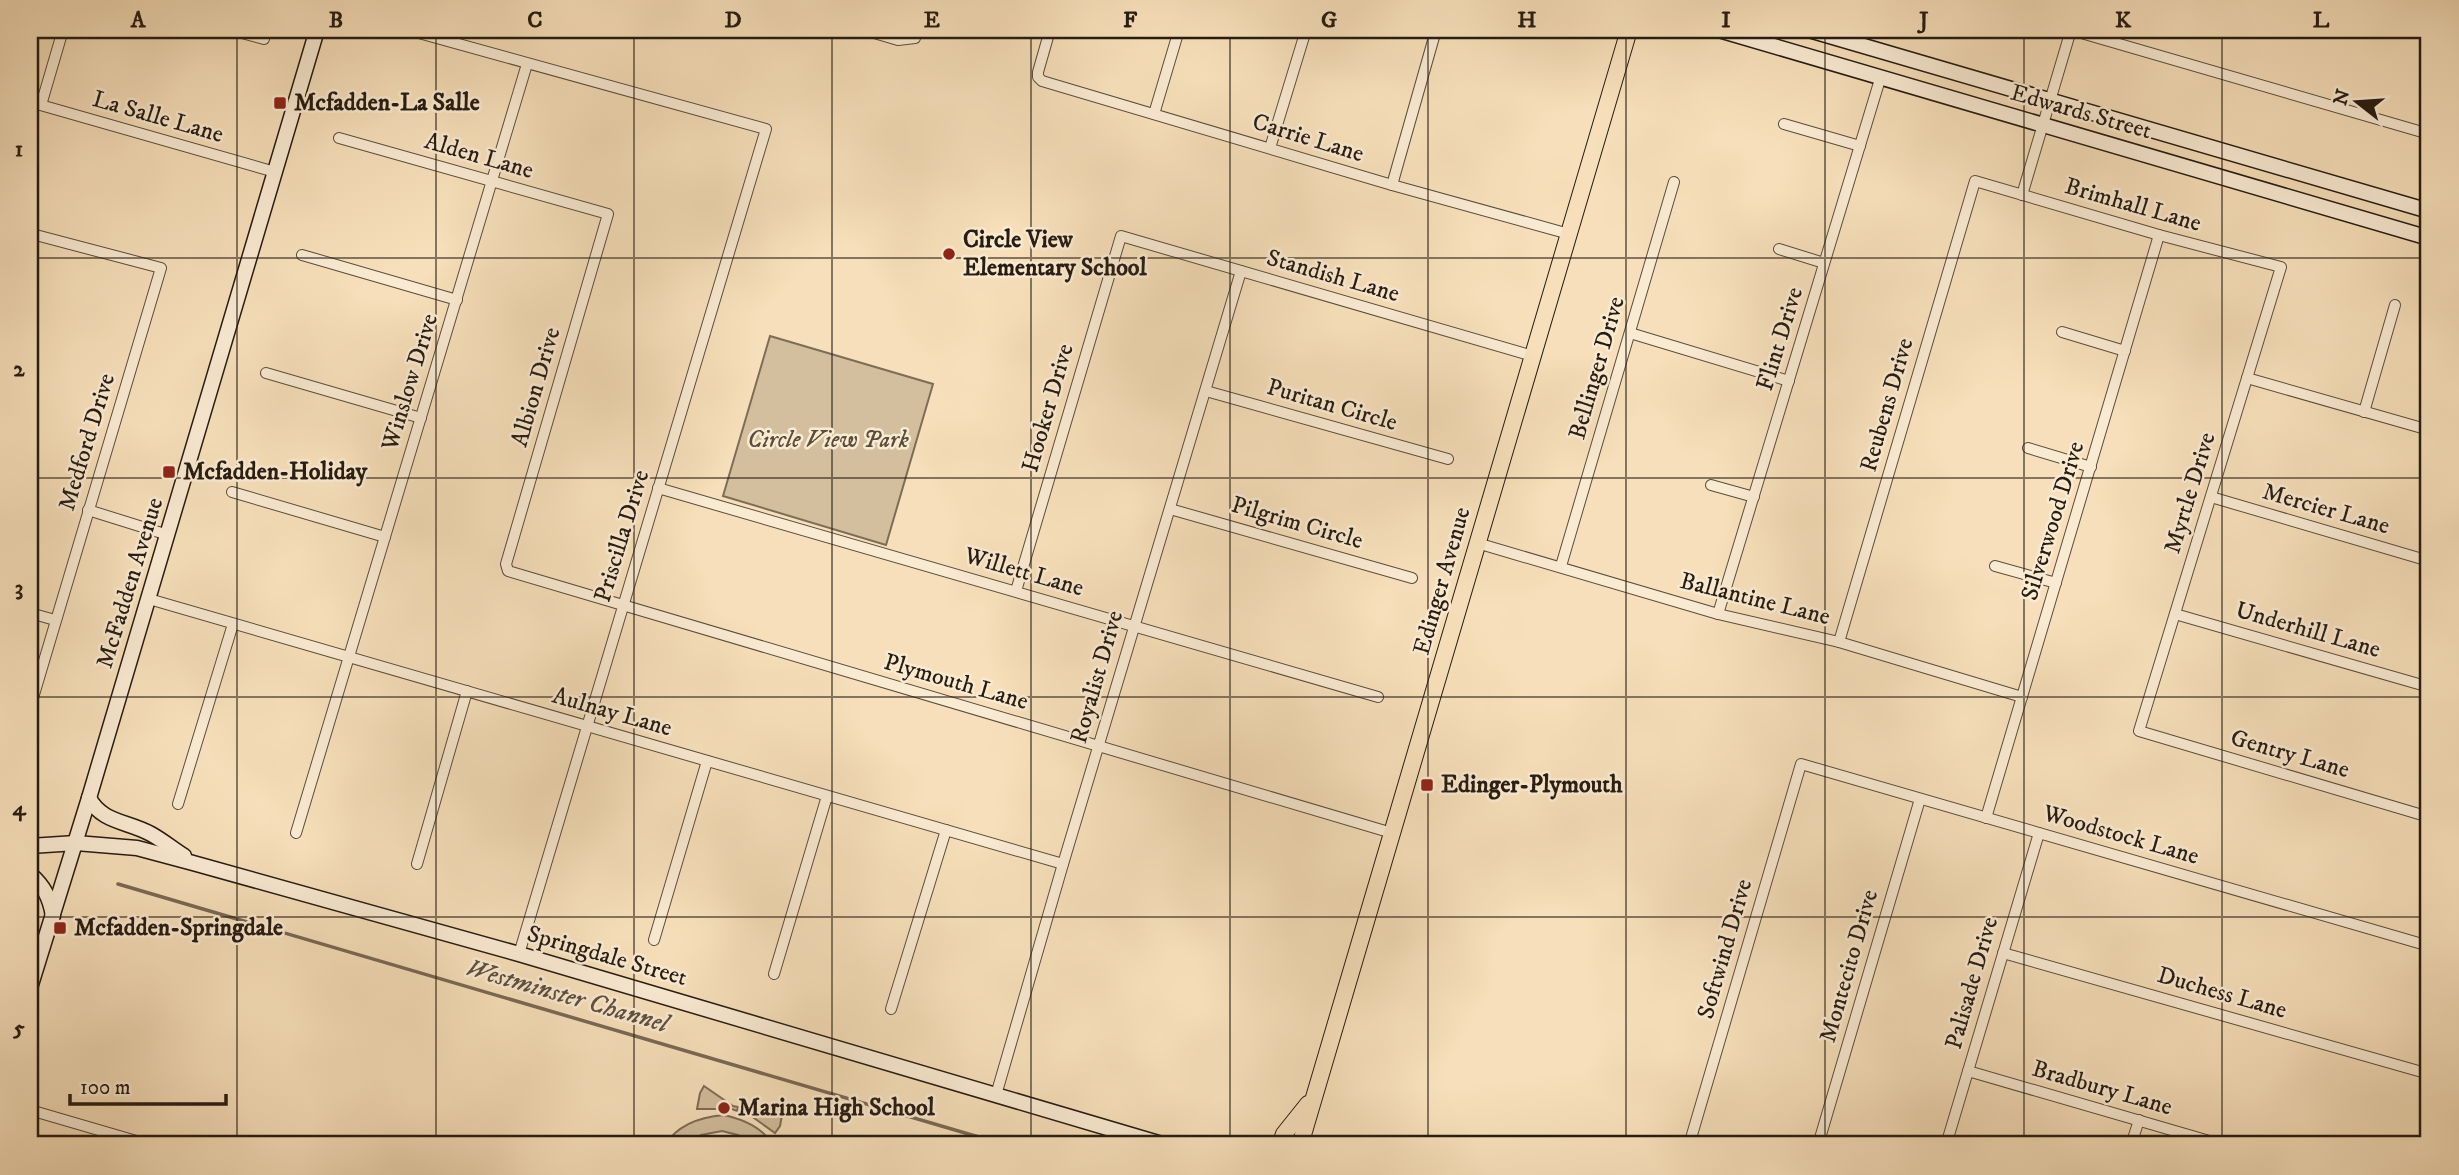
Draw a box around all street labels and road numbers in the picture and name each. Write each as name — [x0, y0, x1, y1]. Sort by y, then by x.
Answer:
street label: Edwards Street — [2007, 78, 2155, 147]
street label: La Salle Lane — [89, 84, 227, 150]
street label: Carrie Lane — [1249, 107, 1368, 169]
street label: Alden Lane — [421, 126, 537, 186]
street label: Brimhall Lane — [2061, 171, 2205, 239]
street label: Standish Lane — [1263, 243, 1403, 309]
street label: Flint Drive — [1750, 283, 1810, 394]
street label: Bellinger Drive — [1562, 293, 1632, 443]
street label: Winslow Drive — [375, 310, 445, 455]
street label: Albion Drive — [505, 324, 567, 450]
street label: Reubens Drive — [1854, 335, 1920, 475]
street label: Hooker Drive — [1015, 340, 1081, 476]
street label: Medford Drive — [52, 370, 122, 514]
street label: Puritan Circle — [1263, 372, 1401, 438]
street label: Myrtle Drive — [2157, 429, 2223, 557]
street label: Silverwood Drive — [2015, 438, 2091, 604]
street label: Priscilla Drive — [588, 466, 656, 606]
street label: Mercier Lane — [2259, 477, 2393, 541]
street label: Pilgrim Circle — [1228, 490, 1366, 556]
street label: McFadden Avenue — [90, 494, 170, 672]
street label: Edinger Avenue — [1407, 503, 1477, 658]
street label: Willett Lane — [960, 540, 1087, 603]
street label: Ballantine Lane — [1677, 566, 1833, 632]
street label: Underhill Lane — [2232, 595, 2384, 665]
street label: Royalist Drive — [1064, 607, 1130, 747]
street label: Plymouth Lane — [880, 647, 1032, 717]
street label: Aulnay Lane — [549, 681, 675, 743]
street label: Gentry Lane — [2227, 723, 2353, 785]
street label: Woodstock Lane — [2039, 798, 2202, 872]
street label: Softwind Drive — [1691, 876, 1759, 1022]
street label: Montecito Drive — [1813, 886, 1885, 1046]
street label: Palisade Drive — [1939, 913, 2005, 1053]
street label: Springdale Street — [524, 919, 691, 993]
street label: Duchess Lane — [2154, 960, 2290, 1026]
street label: Bradbury Lane — [2028, 1054, 2176, 1122]

